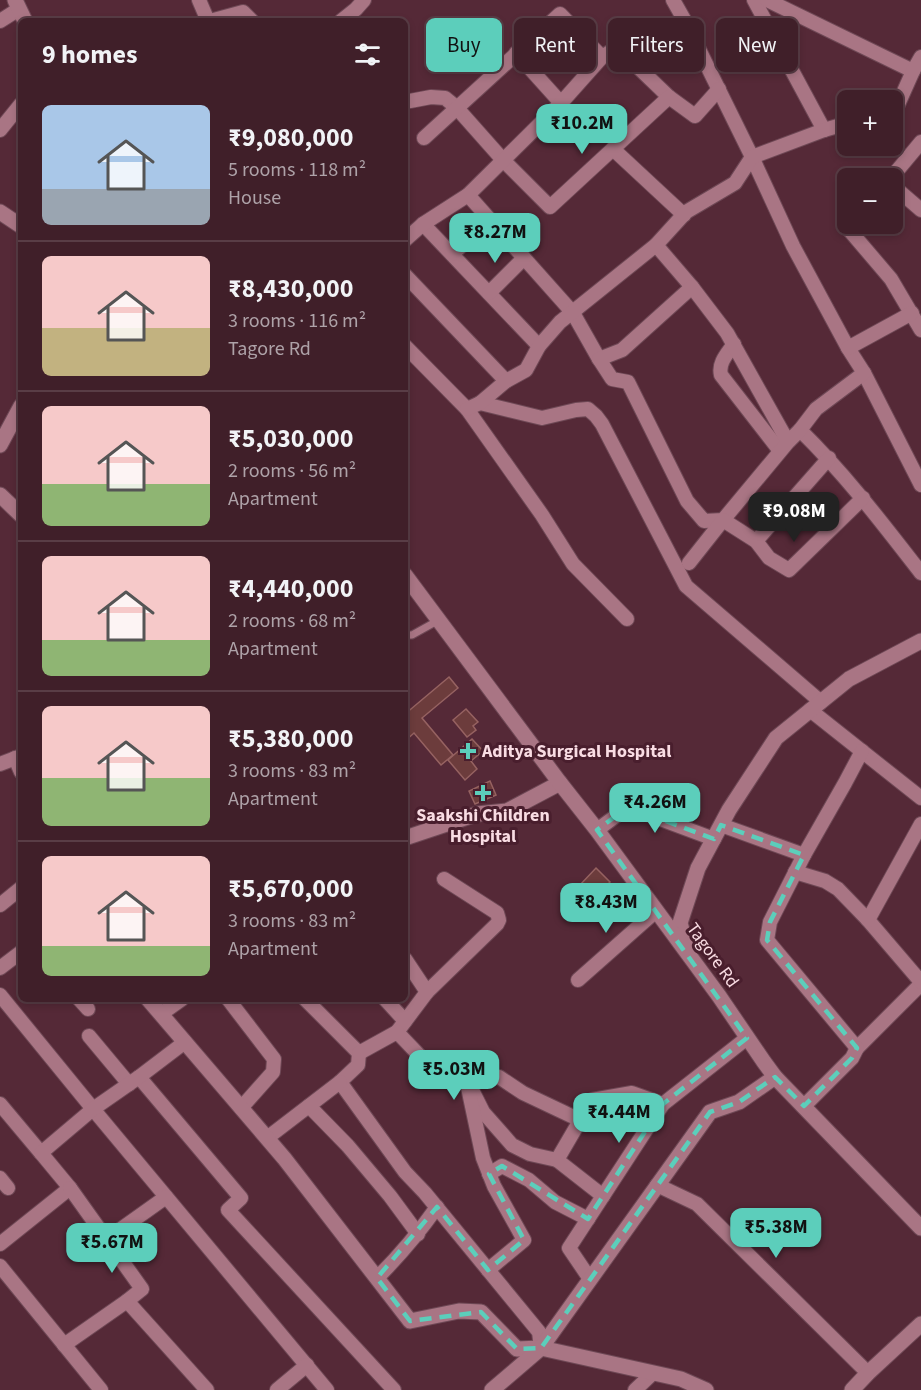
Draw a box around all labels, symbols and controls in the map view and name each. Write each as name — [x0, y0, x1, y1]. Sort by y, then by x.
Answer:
chip: Buy — [426, 18, 502, 72]
chip: Rent — [514, 18, 596, 72]
chip: Filters — [608, 18, 704, 72]
chip: New — [716, 18, 798, 72]
text: 9 homes — [42, 36, 137, 73]
icon: filters — [351, 38, 384, 71]
map controls — [837, 90, 903, 234]
button: + — [837, 90, 903, 156]
pin: ₹10.2M — [533, 104, 631, 155]
text: ₹10.2M — [550, 109, 614, 137]
text: ₹9,080,000 — [228, 119, 353, 156]
icon: home — [90, 129, 162, 201]
text: 5 rooms · 118 m² — [228, 156, 366, 184]
button: − — [837, 168, 903, 234]
text: House — [228, 184, 281, 212]
pin: ₹8.27M — [446, 213, 544, 264]
text: ₹8.27M — [463, 218, 527, 246]
text: ₹8,430,000 — [228, 270, 353, 307]
icon: home — [90, 280, 162, 352]
text: 3 rooms · 116 m² — [228, 307, 366, 335]
text: Tagore Rd — [228, 335, 311, 363]
text: ₹5,030,000 — [228, 420, 353, 457]
icon: home — [90, 430, 162, 502]
text: 2 rooms · 56 m² — [228, 457, 356, 485]
text: Apartment — [228, 485, 318, 513]
pin: ₹9.08M — [745, 492, 843, 543]
text: ₹9.08M — [762, 497, 826, 525]
text: ₹4,440,000 — [228, 570, 353, 607]
icon: home — [90, 580, 162, 652]
text: 2 rooms · 68 m² — [228, 607, 356, 635]
text: Apartment — [228, 635, 318, 663]
text: ₹5,380,000 — [228, 720, 353, 757]
icon: home — [90, 730, 162, 802]
place label: Aditya Surgical Hospital — [481, 739, 671, 764]
marker: Aditya Surgical Hospital — [459, 742, 477, 760]
text: 3 rooms · 83 m² — [228, 757, 356, 785]
pin: ₹4.26M — [606, 783, 704, 834]
marker: Saakshi Children Hospital — [474, 784, 492, 802]
text: Apartment — [228, 785, 318, 813]
text: ₹4.26M — [623, 788, 687, 816]
place label: Saakshi Children Hospital — [416, 803, 550, 849]
text: ₹5,670,000 — [228, 870, 353, 907]
icon: home — [90, 880, 162, 952]
pin: ₹8.43M — [557, 883, 655, 934]
text: ₹8.43M — [574, 888, 638, 916]
text: 3 rooms · 83 m² — [228, 907, 356, 935]
street label: Tagore Rd — [681, 918, 745, 993]
text: Apartment — [228, 935, 318, 963]
pin: ₹5.03M — [405, 1050, 503, 1101]
text: ₹5.03M — [422, 1055, 486, 1083]
pin: ₹4.44M — [570, 1093, 668, 1144]
text: ₹4.44M — [587, 1098, 651, 1126]
pin: ₹5.38M — [727, 1208, 825, 1259]
text: ₹5.38M — [744, 1213, 808, 1241]
pin: ₹5.67M — [63, 1223, 161, 1274]
text: ₹5.67M — [80, 1228, 144, 1256]

